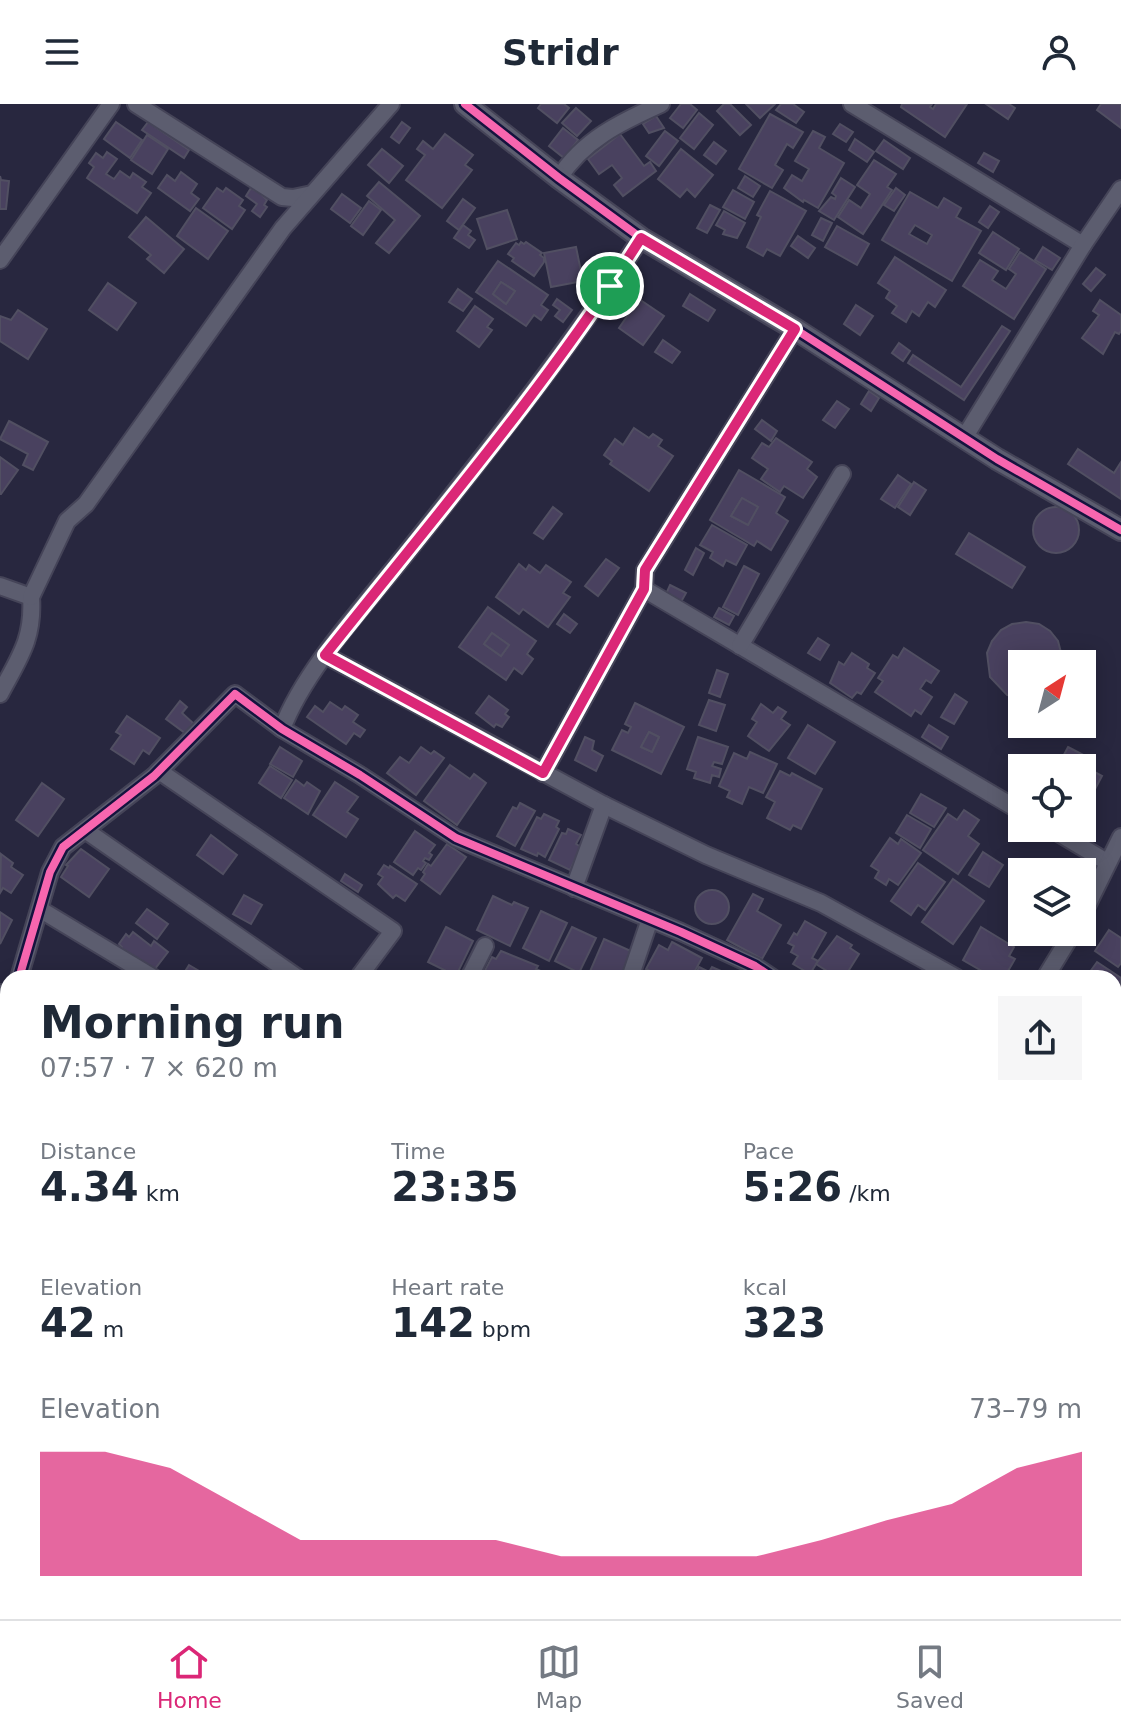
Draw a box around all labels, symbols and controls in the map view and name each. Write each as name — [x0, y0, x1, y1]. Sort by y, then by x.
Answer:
icon: menu — [40, 30, 84, 74]
icon: person — [1037, 30, 1081, 74]
text: Stridr — [502, 32, 619, 73]
pin — [576, 252, 644, 320]
icon: arrive — [588, 264, 632, 308]
north arrow — [1008, 650, 1096, 738]
map controls — [1008, 650, 1096, 946]
button: locate — [1008, 754, 1096, 842]
button: layers — [1008, 858, 1096, 946]
button: share — [998, 996, 1082, 1080]
text: Morning run — [40, 997, 345, 1048]
text: 07:57 · 7 × 620 m — [40, 1053, 278, 1083]
text: Distance — [40, 1139, 136, 1164]
text: Time — [391, 1139, 445, 1164]
text: Pace — [743, 1139, 794, 1164]
text: 4.34 — [40, 1164, 139, 1210]
text: 23:35 — [391, 1164, 519, 1210]
text: 5:26 — [743, 1164, 842, 1210]
text: km — [139, 1181, 180, 1206]
text: /km — [842, 1181, 891, 1206]
text: Elevation — [40, 1275, 142, 1300]
text: Heart rate — [391, 1275, 504, 1300]
text: kcal — [743, 1275, 787, 1300]
text: 42 — [40, 1300, 96, 1346]
text: 142 — [391, 1300, 475, 1346]
text: 323 — [743, 1300, 826, 1346]
text: m — [96, 1317, 124, 1342]
text: bpm — [475, 1317, 531, 1342]
text: Elevation — [40, 1394, 161, 1424]
text: 73–79 m — [969, 1394, 1082, 1424]
tab: Home — [157, 1640, 222, 1713]
tab: Map — [536, 1640, 582, 1713]
tab: Saved — [896, 1640, 964, 1713]

